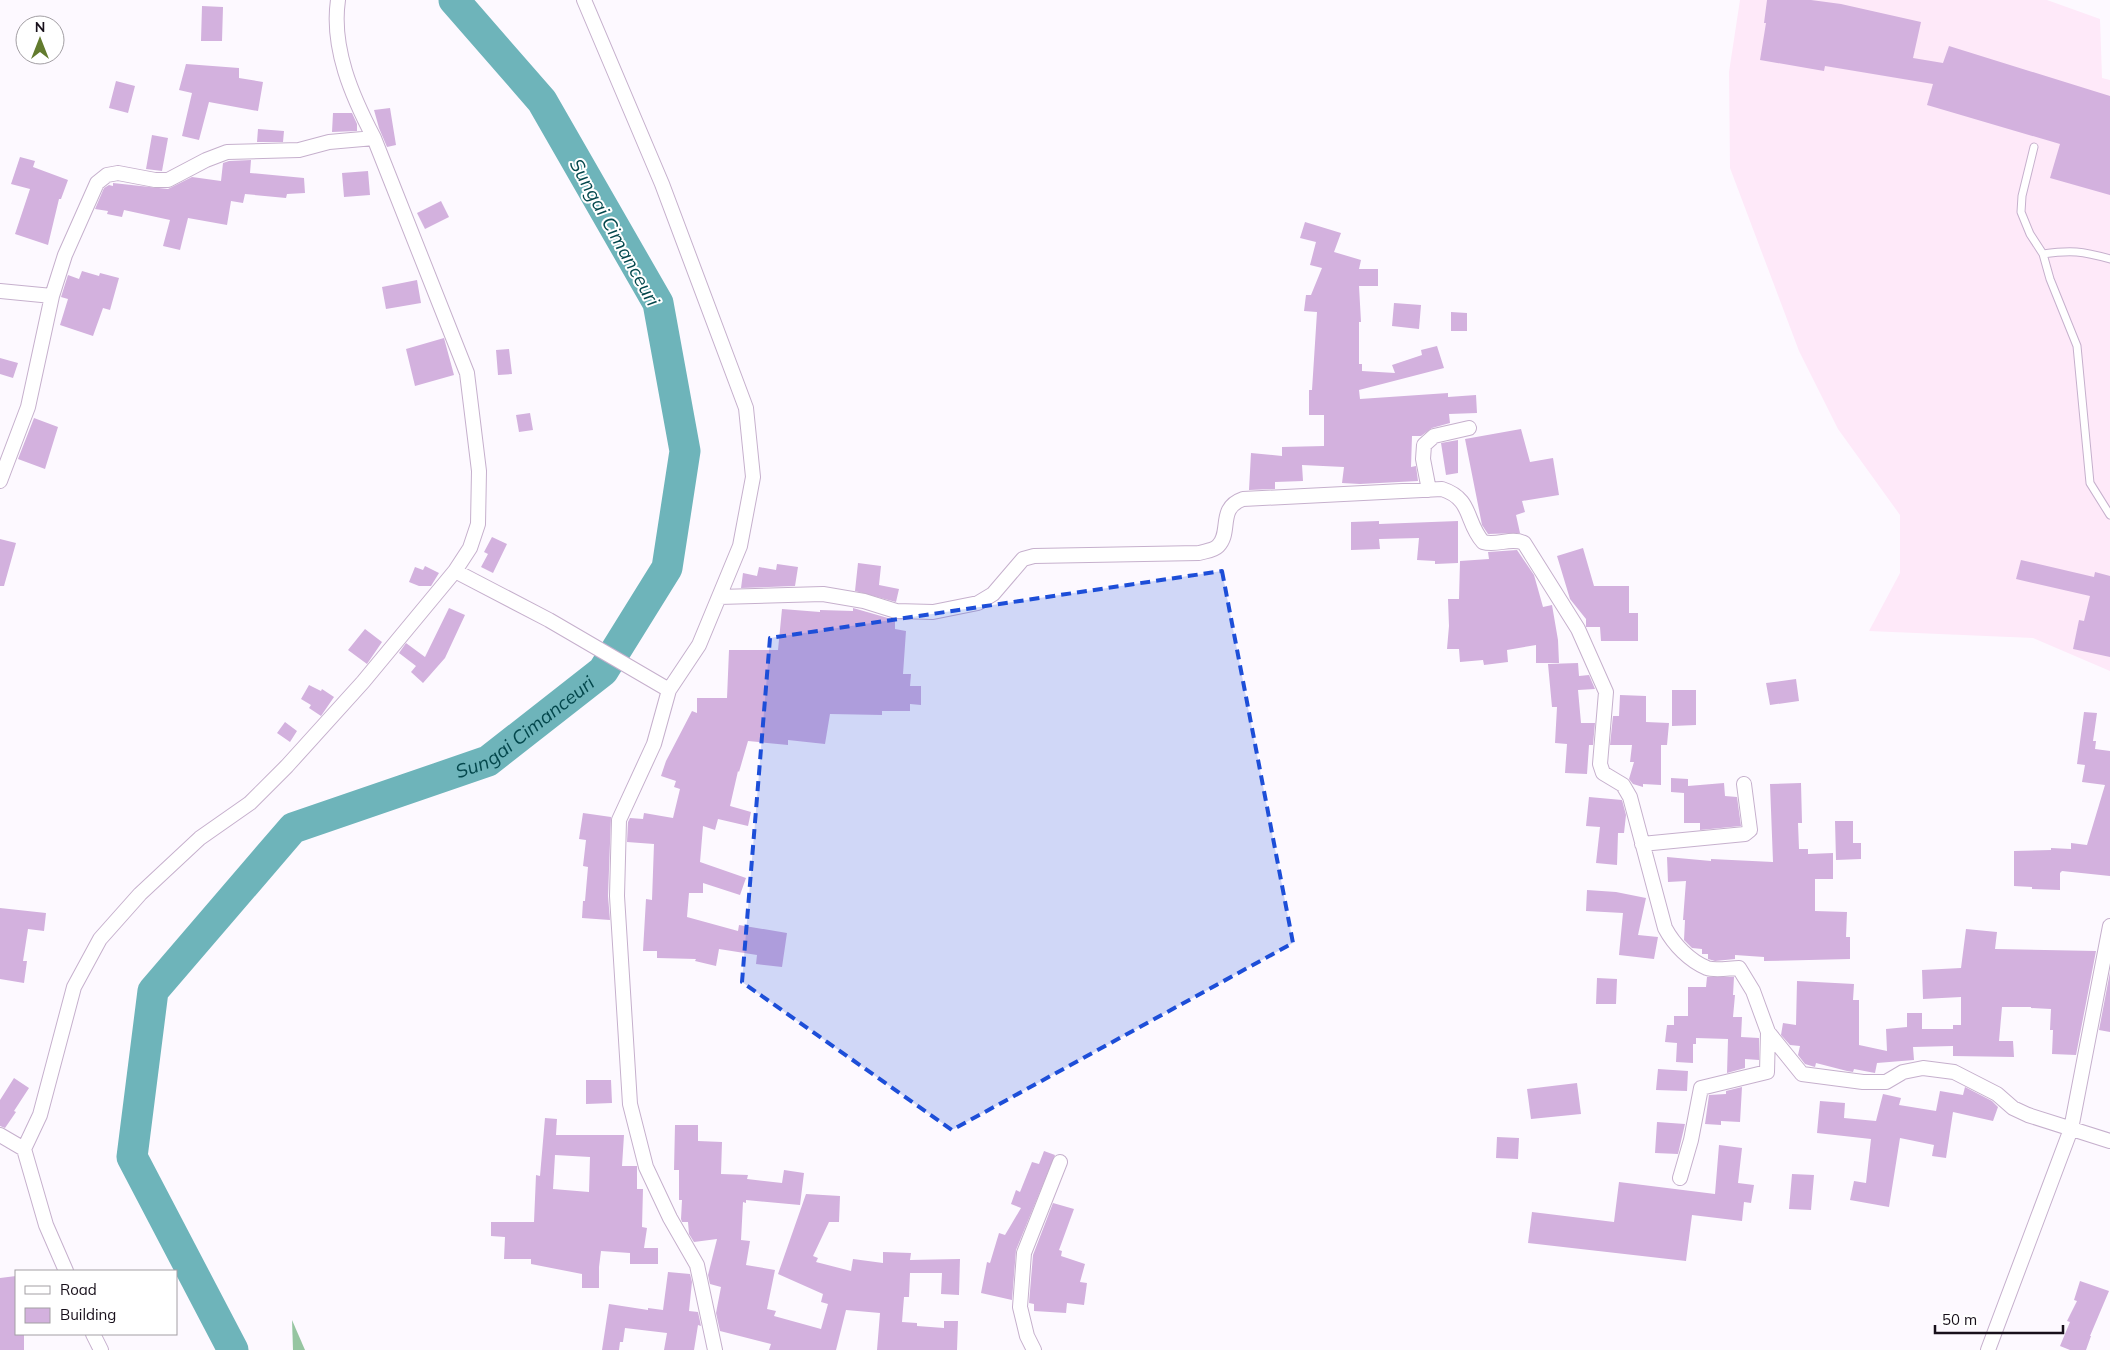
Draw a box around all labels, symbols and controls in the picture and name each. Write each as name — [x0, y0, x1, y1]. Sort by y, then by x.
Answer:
north arrow — [15, 15, 65, 65]
text: N — [35, 18, 45, 36]
water label: Sungai Cimanceuri — [565, 154, 666, 310]
water label: Sungai Cimanceuri — [452, 670, 599, 783]
legend — [15, 1270, 178, 1335]
text: Road — [60, 1280, 97, 1299]
scale bar — [1935, 1302, 2062, 1334]
text: Building — [60, 1305, 116, 1324]
text: 50 m — [1942, 1310, 1977, 1329]

